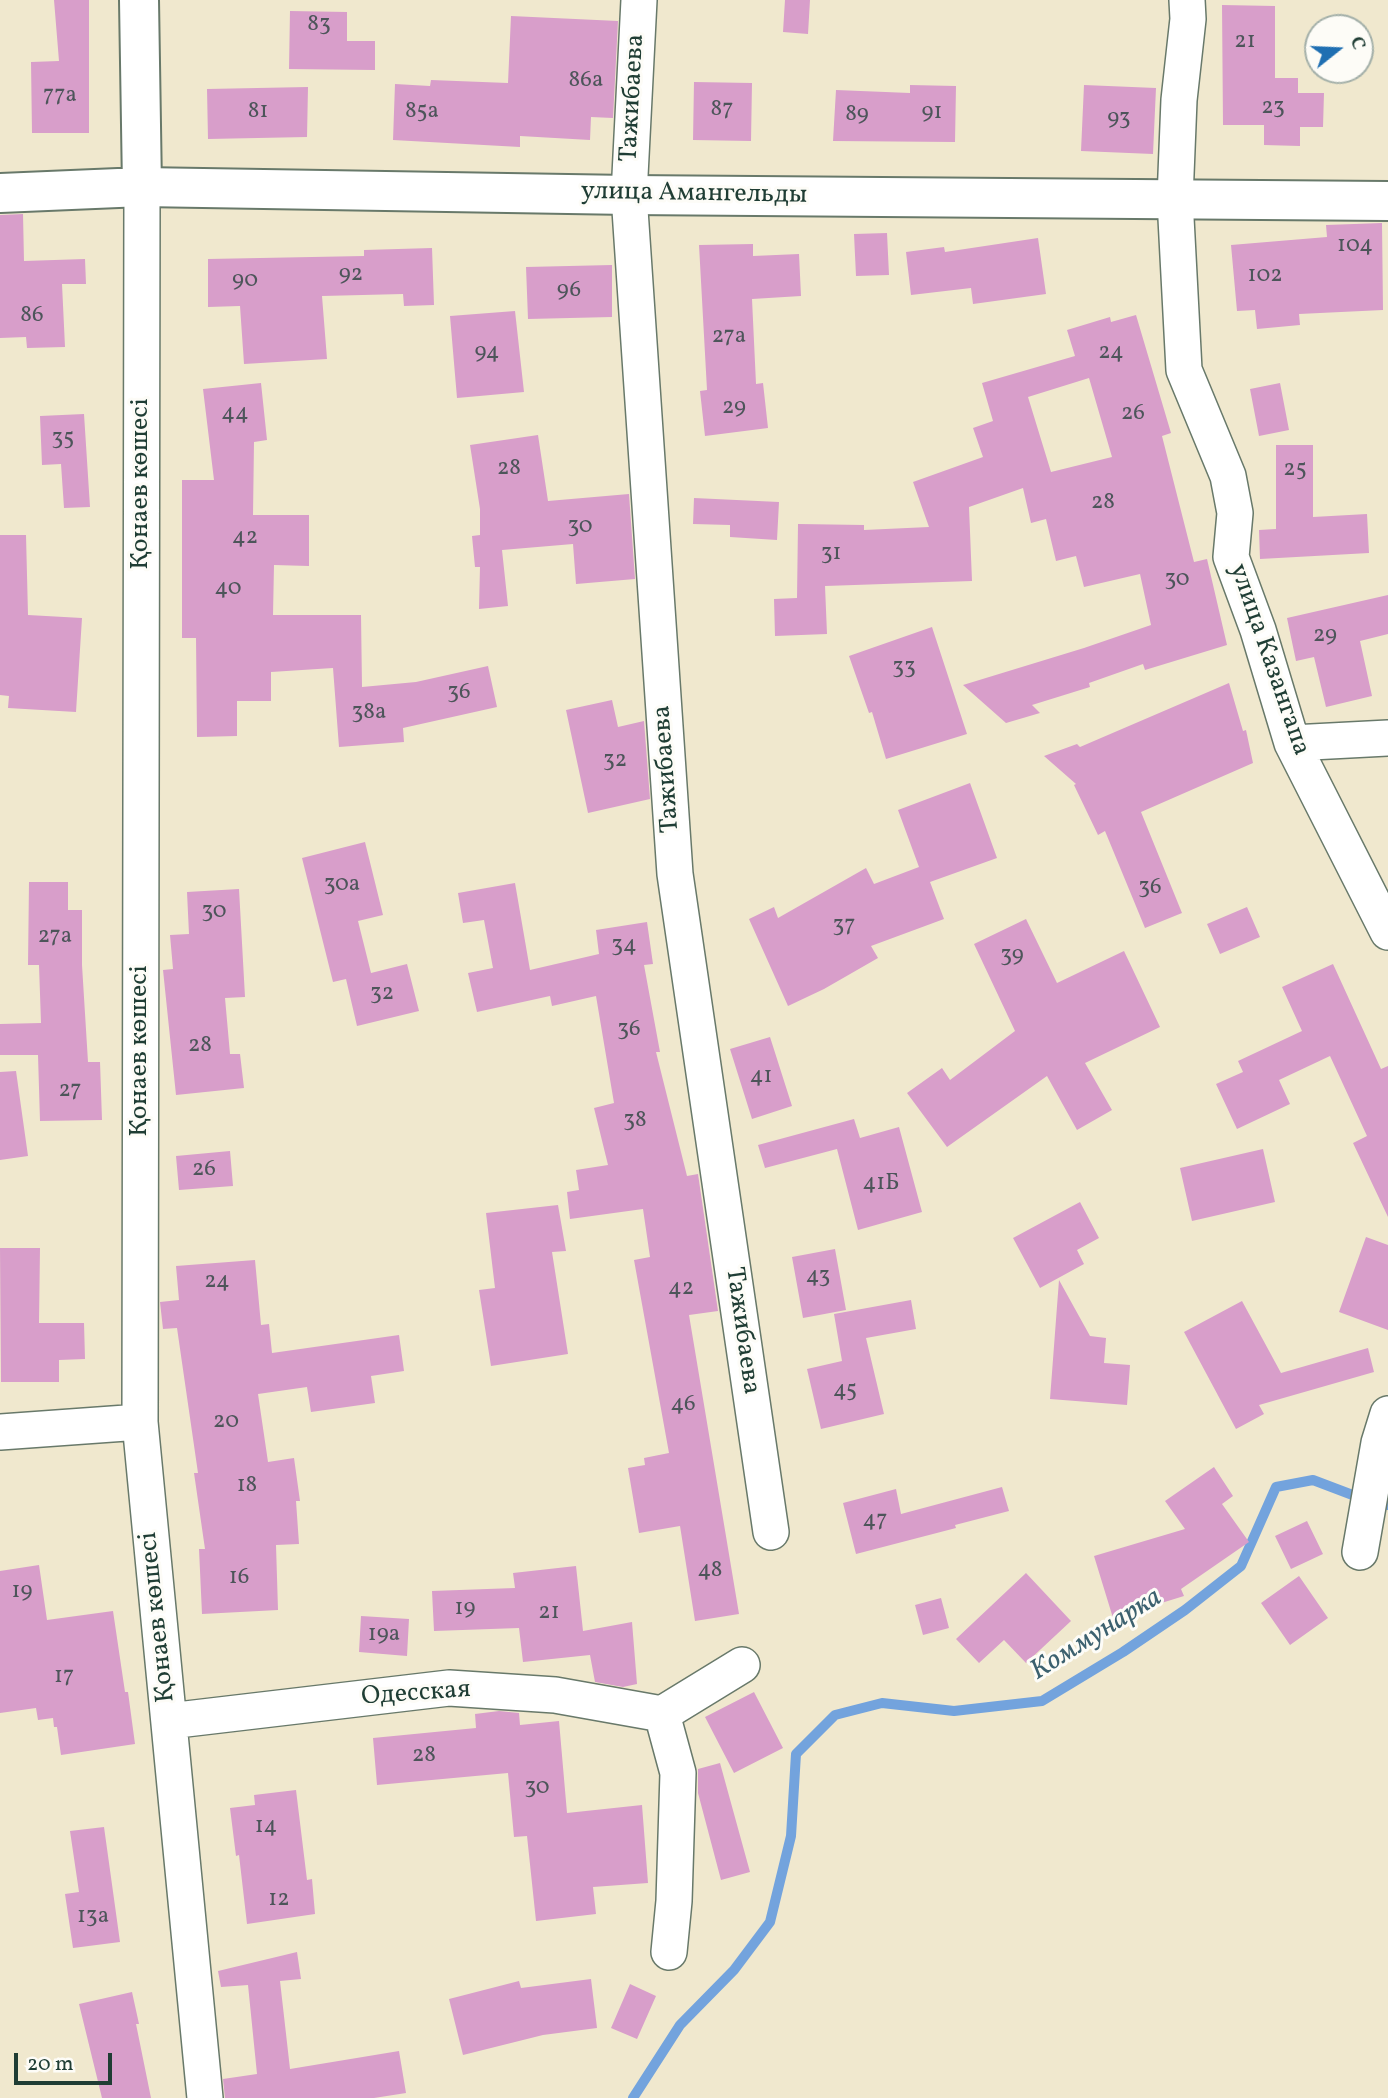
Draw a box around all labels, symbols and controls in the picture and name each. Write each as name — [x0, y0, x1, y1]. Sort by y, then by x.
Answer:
house number: 83 — [307, 12, 331, 40]
north arrow — [1304, 14, 1374, 84]
house number: 21 — [1234, 29, 1256, 57]
street label: Тажибаева — [615, 33, 653, 163]
text: С — [1343, 33, 1371, 53]
house number: 86а — [569, 68, 603, 96]
house number: 77а — [43, 83, 77, 111]
house number: 23 — [1261, 95, 1285, 123]
house number: 87 — [711, 97, 733, 125]
house number: 81 — [248, 99, 268, 127]
house number: 85а — [405, 99, 439, 127]
house number: 91 — [922, 100, 942, 128]
house number: 89 — [845, 102, 869, 130]
house number: 93 — [1107, 106, 1131, 134]
street label: улица Амангельды — [581, 177, 807, 213]
house number: 104 — [1337, 233, 1373, 261]
house number: 92 — [339, 262, 363, 290]
house number: 102 — [1247, 263, 1283, 291]
house number: 90 — [232, 268, 258, 296]
house number: 96 — [557, 278, 581, 306]
house number: 86 — [20, 303, 44, 331]
house number: 27а — [712, 324, 746, 352]
house number: 94 — [474, 340, 500, 368]
house number: 24 — [1098, 340, 1124, 368]
house number: 29 — [722, 395, 746, 423]
street label: Қонаев көшесі — [126, 398, 158, 570]
house number: 44 — [221, 401, 249, 429]
house number: 26 — [1121, 401, 1145, 429]
house number: 35 — [52, 426, 74, 454]
house number: 28 — [497, 456, 521, 484]
house number: 25 — [1283, 457, 1307, 485]
house number: 28 — [1091, 490, 1115, 518]
house number: 30 — [567, 514, 593, 542]
house number: 42 — [232, 525, 258, 553]
house number: 31 — [821, 541, 841, 569]
street label: улица Казангапа — [1221, 560, 1315, 760]
house number: 30 — [1164, 567, 1190, 595]
house number: 40 — [214, 576, 242, 604]
house number: 29 — [1313, 623, 1337, 651]
house number: 33 — [892, 655, 916, 683]
house number: 36 — [447, 680, 471, 708]
house number: 38а — [352, 700, 386, 728]
street label: Тажибаева — [648, 704, 688, 834]
house number: 32 — [603, 748, 627, 776]
house number: 30а — [324, 872, 360, 900]
house number: 36 — [1138, 875, 1162, 903]
house number: 30 — [201, 899, 227, 927]
house number: 37 — [833, 913, 855, 941]
house number: 27а — [38, 924, 72, 952]
house number: 34 — [611, 933, 637, 961]
house number: 39 — [1000, 943, 1024, 971]
street label: Қонаев көшесі — [125, 965, 157, 1137]
house number: 32 — [370, 981, 394, 1009]
house number: 36 — [617, 1017, 641, 1045]
house number: 28 — [188, 1033, 212, 1061]
house number: 41 — [750, 1064, 772, 1092]
house number: 27 — [59, 1078, 81, 1106]
house number: 38 — [623, 1108, 647, 1136]
house number: 26 — [192, 1157, 216, 1185]
house number: 41Б — [863, 1171, 899, 1199]
house number: 43 — [806, 1264, 830, 1292]
street label: Тажибаева — [717, 1265, 765, 1397]
house number: 24 — [204, 1269, 230, 1297]
house number: 42 — [668, 1276, 694, 1304]
house number: 45 — [833, 1378, 857, 1406]
house number: 46 — [670, 1392, 696, 1420]
house number: 20 — [213, 1409, 239, 1437]
house number: 18 — [237, 1473, 257, 1501]
house number: 47 — [863, 1508, 887, 1536]
street label: Қонаев көшесі — [135, 1530, 183, 1704]
house number: 48 — [698, 1558, 722, 1586]
house number: 16 — [229, 1565, 249, 1593]
house number: 19 — [12, 1579, 32, 1607]
water label: Коммунарка — [1025, 1582, 1169, 1690]
house number: 19 — [455, 1596, 475, 1624]
house number: 21 — [538, 1600, 560, 1628]
house number: 19а — [368, 1622, 400, 1650]
house number: 17 — [54, 1664, 74, 1692]
street label: Одесская — [360, 1676, 472, 1714]
house number: 28 — [412, 1743, 436, 1771]
house number: 30 — [524, 1775, 550, 1803]
house number: 14 — [255, 1814, 277, 1842]
house number: 12 — [268, 1887, 290, 1915]
house number: 13а — [77, 1904, 109, 1932]
scale bar — [18, 2038, 116, 2082]
text: 20 m — [27, 2050, 73, 2079]

